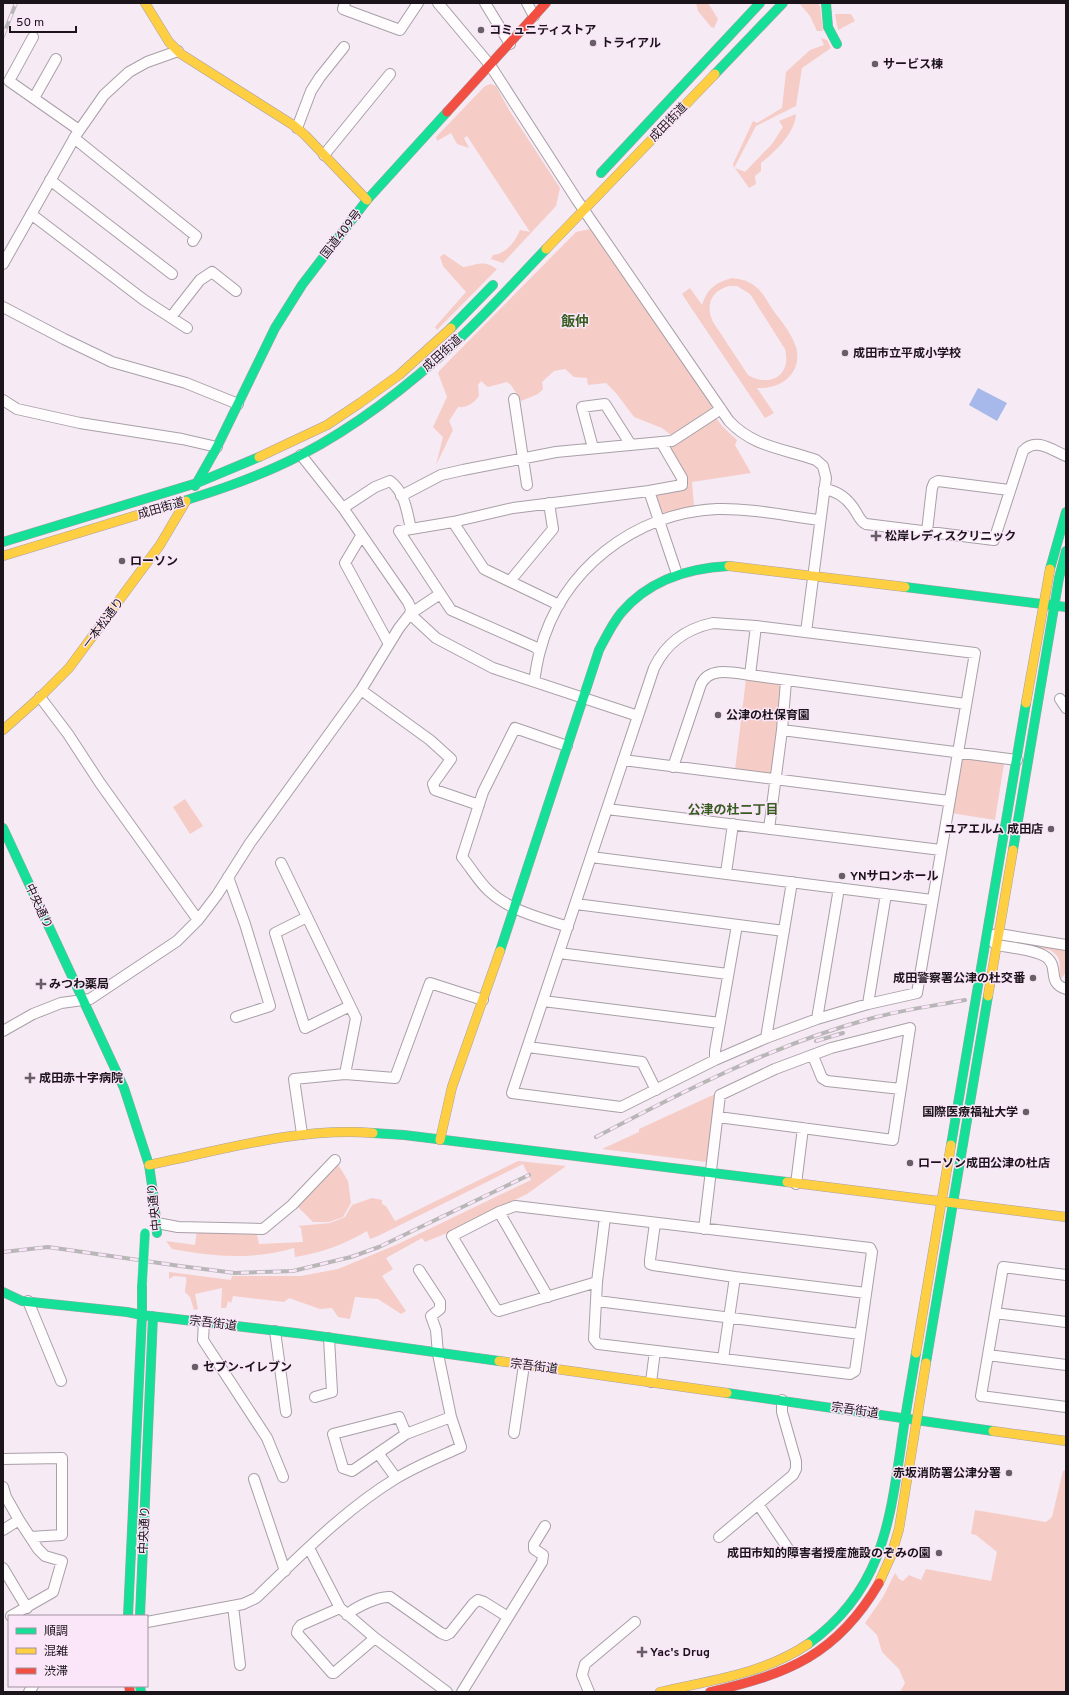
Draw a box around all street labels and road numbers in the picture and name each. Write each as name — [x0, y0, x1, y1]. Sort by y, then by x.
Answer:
street label: 成田街道 — [646, 100, 691, 146]
street label: 国道409号 — [318, 207, 366, 263]
street label: 成田街道 — [419, 332, 466, 376]
street label: 成田街道 — [136, 495, 187, 523]
street label: 一本松通り — [79, 595, 128, 652]
street label: 中央通り — [21, 881, 55, 932]
street label: 中央通り — [145, 1182, 165, 1232]
street label: 宗吾街道 — [188, 1313, 238, 1335]
street label: 宗吾街道 — [509, 1356, 559, 1378]
street label: 宗吾街道 — [830, 1400, 880, 1422]
street label: 中央通り — [136, 1506, 154, 1554]

